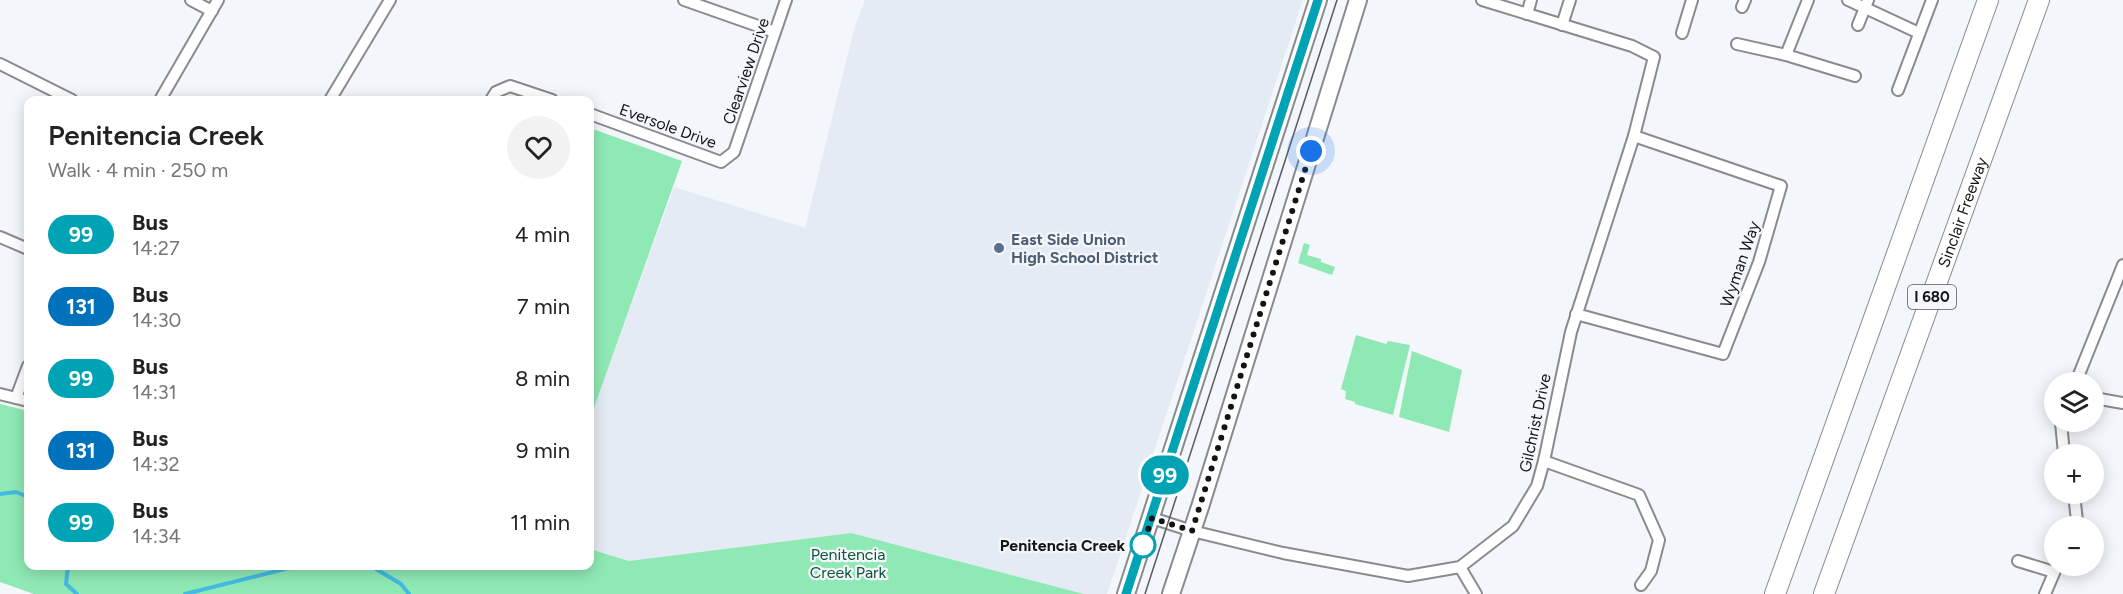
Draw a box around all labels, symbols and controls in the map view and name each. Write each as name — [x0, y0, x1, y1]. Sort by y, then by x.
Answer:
street label: Clearview Drive — [719, 15, 773, 127]
street label: Eversole Drive — [617, 100, 719, 152]
button: heart — [507, 116, 570, 179]
text: Penitencia Creek — [48, 118, 264, 152]
your location — [1296, 136, 1326, 166]
street label: Sinclair Freeway — [1934, 154, 1991, 270]
text: Walk · 4 min · 250 m — [48, 158, 228, 182]
text: Bus — [132, 209, 168, 236]
street label: Wyman Way — [1716, 218, 1764, 309]
text: 4 min — [515, 221, 570, 248]
text: 99 — [69, 222, 93, 247]
place label: East Side Union High School District — [1011, 230, 1158, 267]
text: 14:27 — [132, 236, 180, 260]
marker: East Side Union High School District — [992, 241, 1006, 255]
text: Bus — [132, 281, 168, 308]
road number: I 680 — [1908, 285, 1956, 309]
text: 7 min — [517, 293, 570, 320]
text: 131 — [66, 294, 96, 319]
text: 14:30 — [132, 308, 181, 332]
text: Bus — [132, 353, 168, 380]
text: 8 min — [515, 365, 570, 392]
text: 99 — [69, 366, 93, 391]
street label: Gilchrist Drive — [1515, 372, 1555, 474]
map controls — [2044, 372, 2104, 576]
button: layers — [2044, 372, 2104, 432]
text: 14:31 — [132, 380, 177, 404]
text: Bus — [132, 425, 168, 452]
text: 9 min — [516, 437, 570, 464]
text: 131 — [66, 438, 96, 463]
button: + — [2044, 444, 2104, 504]
text: 14:32 — [132, 452, 180, 476]
line badge: 99 — [1138, 456, 1192, 494]
text: 99 — [1153, 463, 1177, 488]
text: Bus — [132, 497, 168, 524]
text: 11 min — [510, 509, 570, 536]
text: 99 — [69, 510, 93, 535]
button: − — [2044, 516, 2104, 576]
text: 14:34 — [132, 524, 181, 548]
marker: Penitencia Creek — [1130, 532, 1156, 558]
place label: Penitencia Creek — [1000, 536, 1125, 555]
park label: Penitencia Creek Park — [810, 545, 887, 582]

